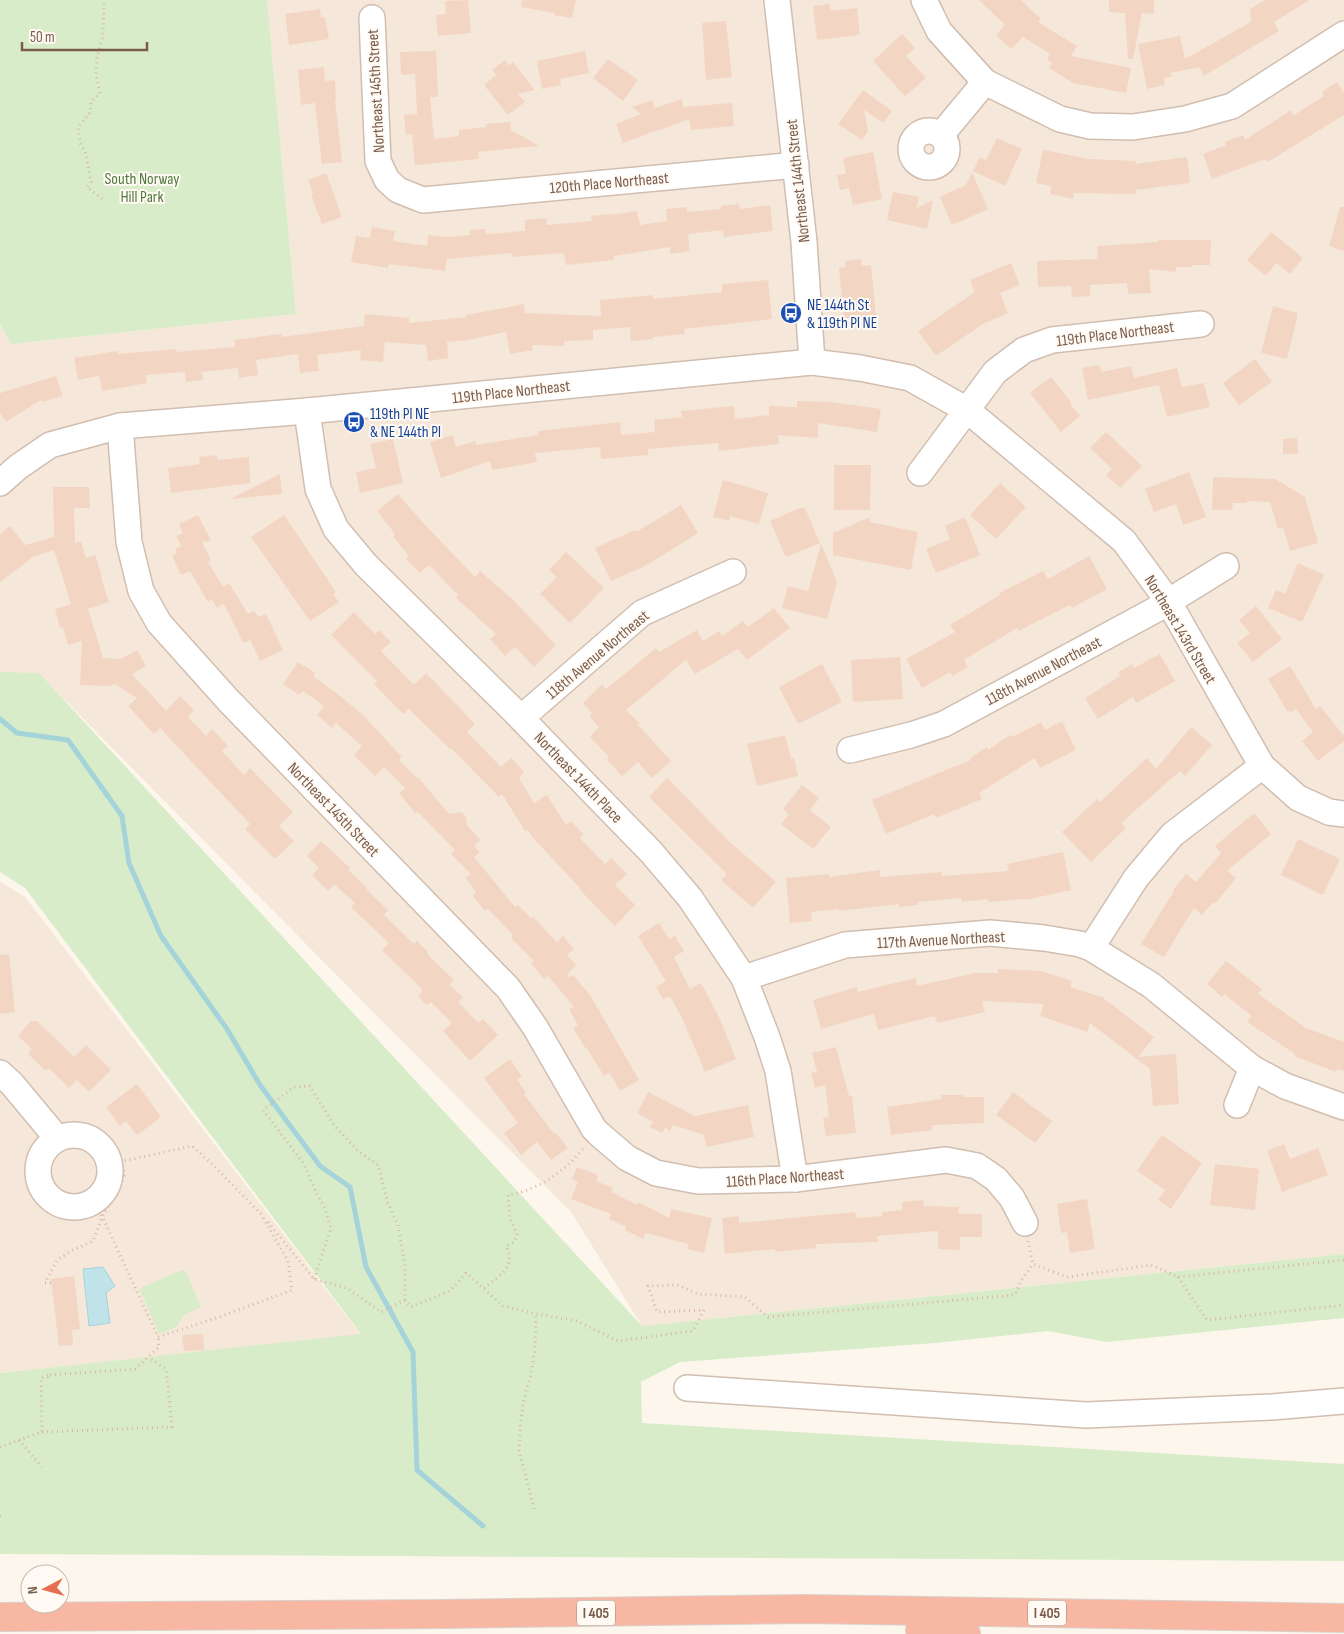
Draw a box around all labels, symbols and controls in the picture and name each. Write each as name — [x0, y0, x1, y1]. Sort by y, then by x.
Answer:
scale bar — [22, 20, 148, 52]
text: 50 m — [30, 28, 55, 47]
street label: Northeast 145th Street — [364, 28, 389, 153]
street label: Northeast 144th Street — [783, 118, 814, 244]
street label: 120th Place Northeast — [549, 169, 670, 198]
park label: South Norway Hill Park — [104, 170, 180, 207]
place label: NE 144th St & 119th Pl NE — [807, 296, 877, 333]
bus stop icon: NE 144th St & 119th Pl NE — [779, 301, 803, 325]
street label: 119th Place Northeast — [1055, 318, 1175, 351]
street label: 119th Place Northeast — [451, 377, 571, 408]
place label: 119th Pl NE & NE 144th Pl — [370, 405, 441, 442]
bus stop icon: 119th Pl NE & NE 144th Pl — [342, 410, 366, 434]
street label: Northeast 143rd Street — [1140, 572, 1220, 688]
street label: 118th Avenue Northeast — [543, 606, 653, 704]
street label: 118th Avenue Northeast — [982, 633, 1105, 710]
street label: Northeast 144th Place — [530, 729, 626, 827]
street label: Northeast 145th Street — [283, 759, 383, 861]
street label: 117th Avenue Northeast — [877, 928, 1006, 953]
street label: 116th Place Northeast — [725, 1165, 845, 1192]
north arrow — [20, 1564, 70, 1614]
text: N — [24, 1586, 41, 1595]
road number: I 405 — [577, 1600, 615, 1626]
road number: I 405 — [1028, 1600, 1066, 1626]

